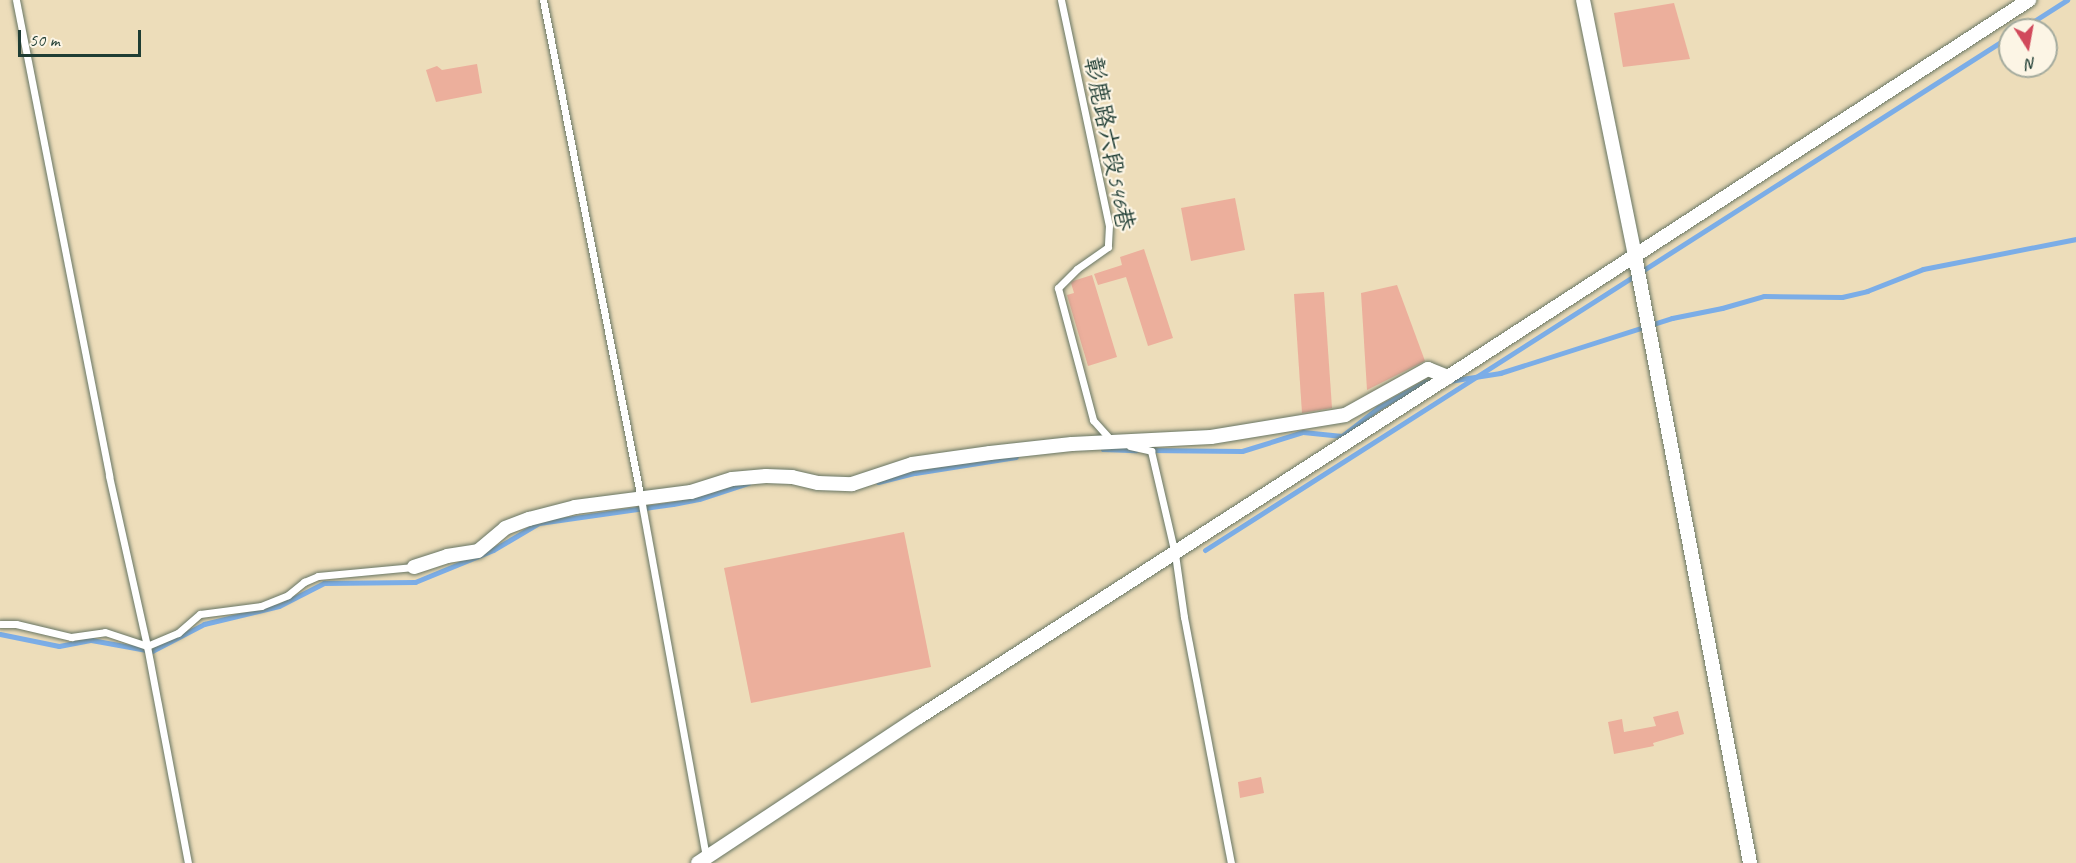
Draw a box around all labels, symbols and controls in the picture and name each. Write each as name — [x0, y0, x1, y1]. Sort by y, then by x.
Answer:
scale bar — [21, 18, 144, 56]
north arrow — [1998, 18, 2058, 78]
text: 50 m — [29, 29, 60, 51]
text: N — [2024, 53, 2038, 74]
street label: 彰鹿路六段546巷 — [1078, 55, 1140, 233]

